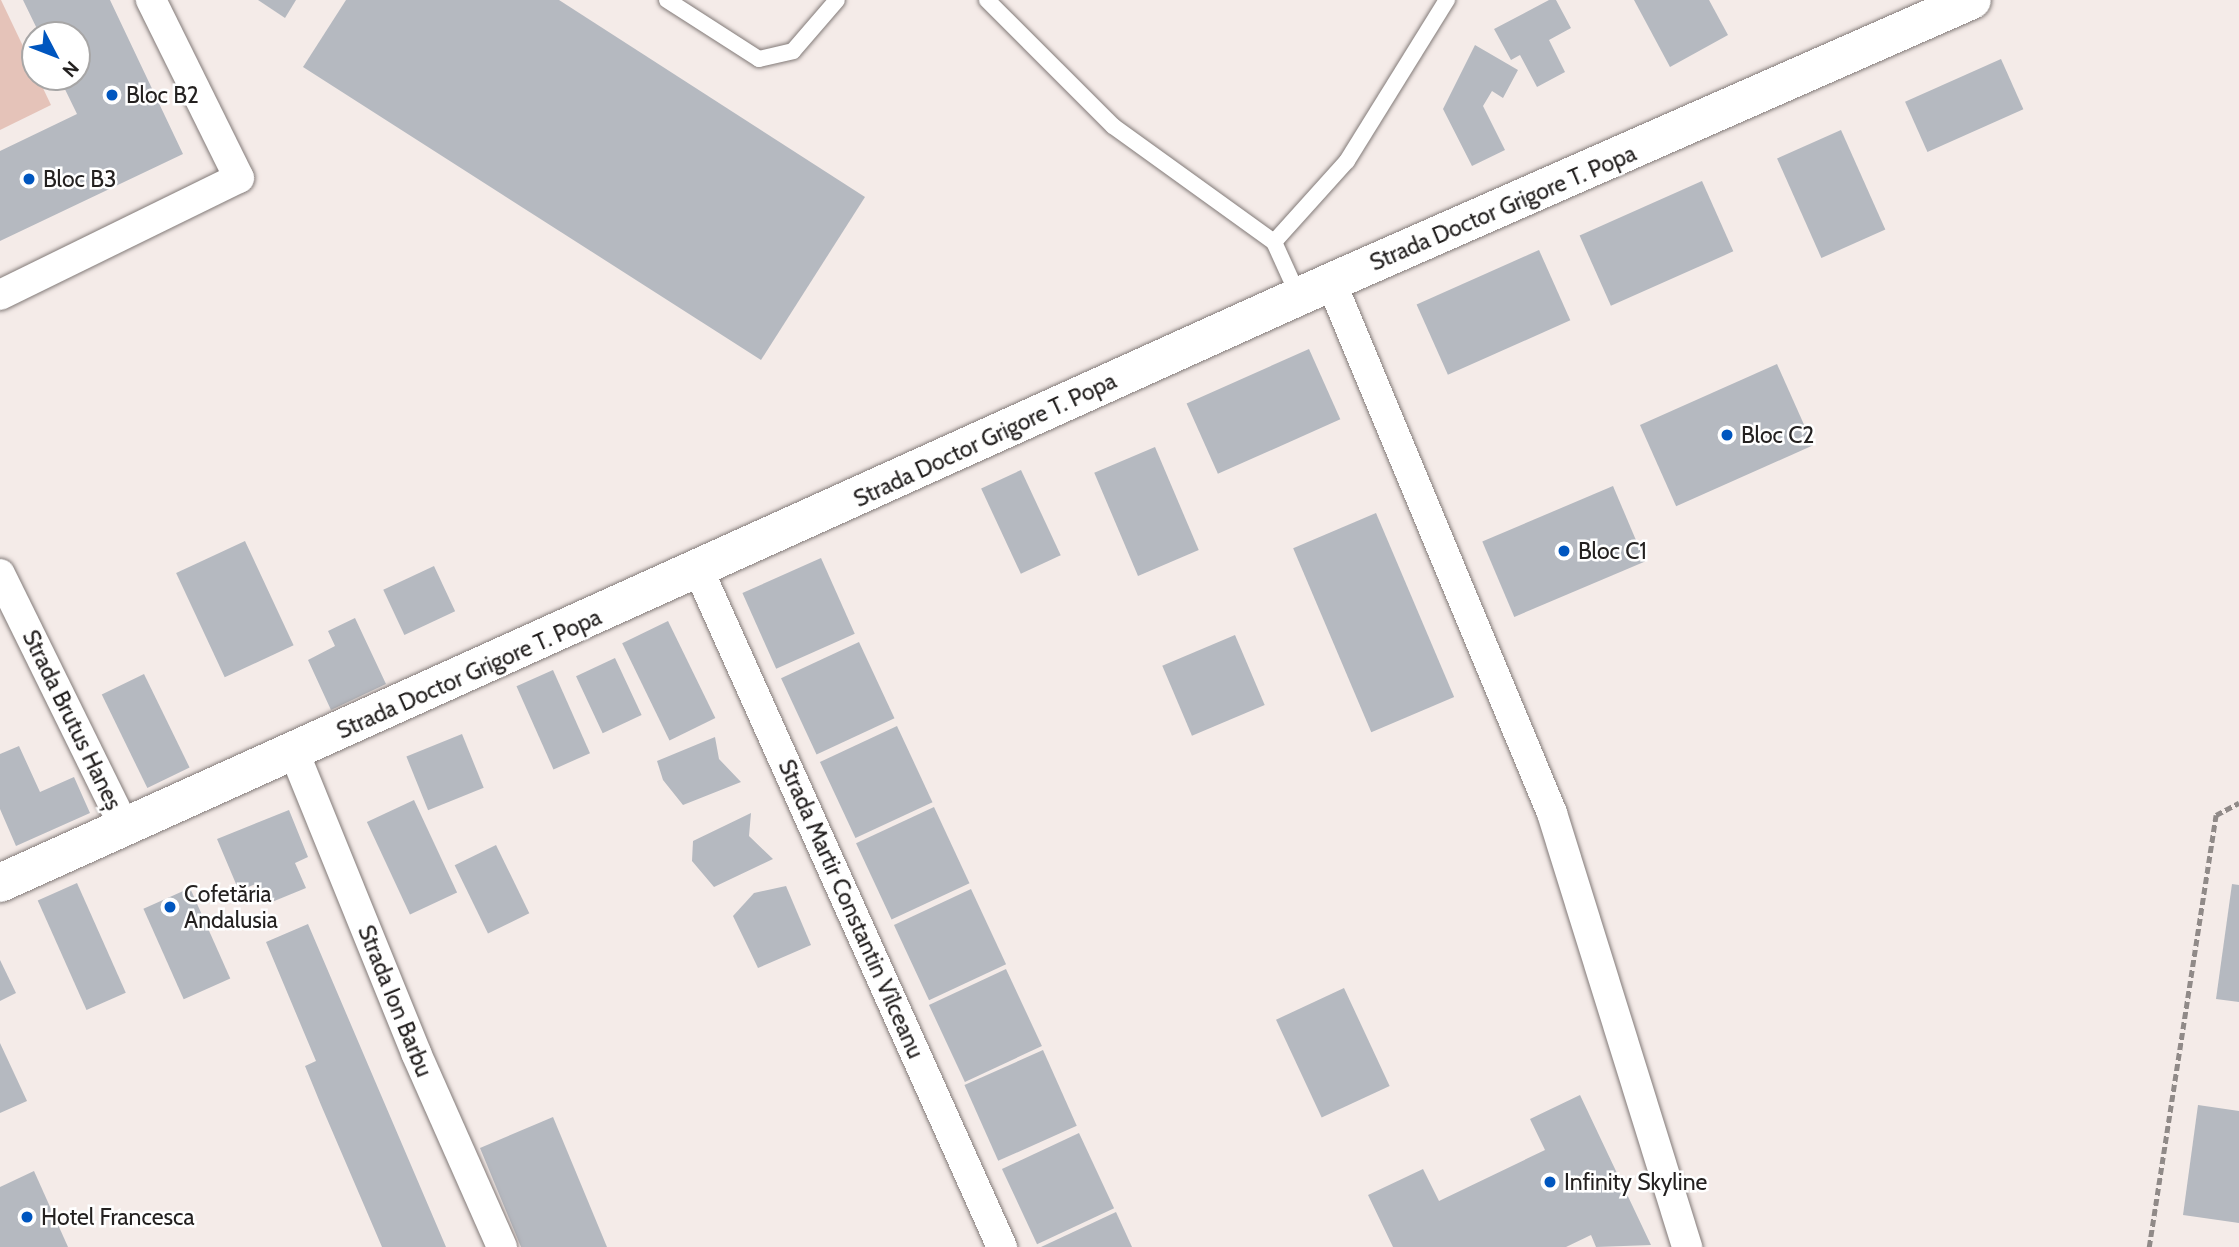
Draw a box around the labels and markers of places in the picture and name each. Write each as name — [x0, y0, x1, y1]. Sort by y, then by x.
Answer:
place label: Bloc B2 — [126, 81, 199, 109]
marker: Bloc B2 — [104, 87, 120, 103]
place label: Bloc B3 — [43, 165, 116, 193]
marker: Bloc B3 — [21, 171, 37, 187]
place label: Bloc C2 — [1741, 421, 1814, 449]
marker: Bloc C2 — [1719, 427, 1735, 443]
place label: Bloc C1 — [1578, 537, 1647, 565]
marker: Bloc C1 — [1556, 543, 1572, 559]
place label: Cofetăria Andalusia — [184, 880, 278, 934]
marker: Cofetăria Andalusia — [162, 899, 178, 915]
place label: Infinity Skyline — [1564, 1168, 1707, 1196]
marker: Infinity Skyline — [1542, 1174, 1558, 1190]
place label: Hotel Francesca — [41, 1203, 195, 1231]
marker: Hotel Francesca — [19, 1209, 35, 1225]

